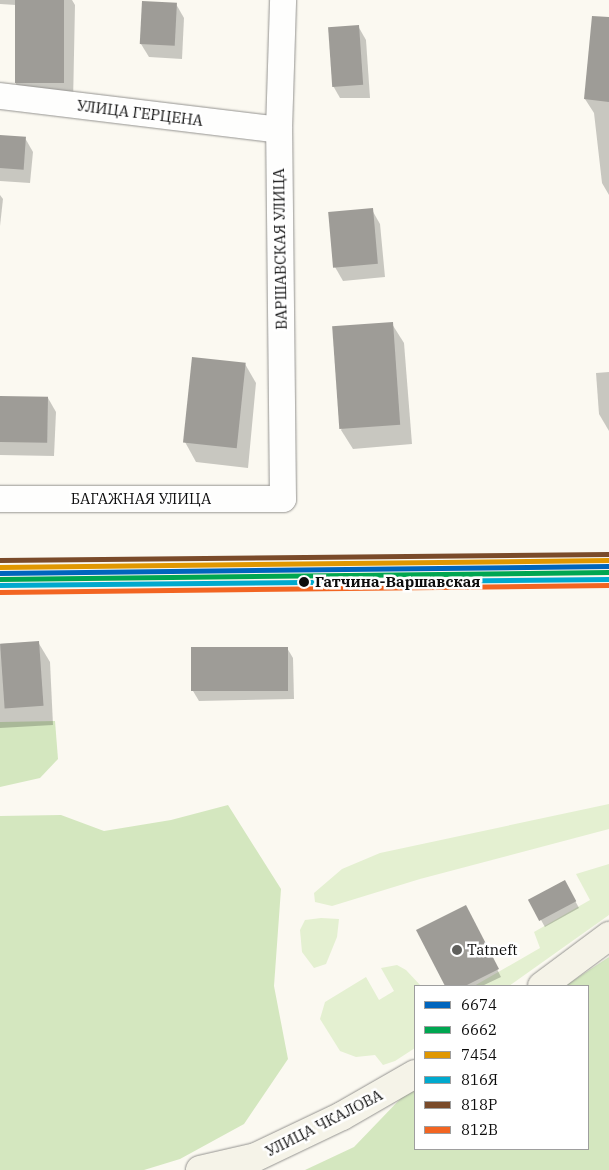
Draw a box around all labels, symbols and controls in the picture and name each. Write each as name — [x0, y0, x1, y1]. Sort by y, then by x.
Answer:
street label: УЛИЦА ГЕРЦЕНА — [76, 96, 204, 130]
street label: ВАРШАВСКАЯ УЛИЦА — [270, 168, 290, 330]
street label: БАГАЖНАЯ УЛИЦА — [71, 490, 211, 508]
place label: Гатчина-Варшавская — [315, 573, 480, 591]
marker: Гатчина-Варшавская — [297, 575, 311, 589]
place label: Tatneft — [467, 941, 518, 959]
marker: Tatneft — [451, 944, 463, 956]
legend — [414, 985, 589, 1150]
text: 6674 — [461, 995, 497, 1014]
text: 6662 — [461, 1020, 497, 1039]
text: 7454 — [461, 1045, 497, 1064]
text: 816Я — [461, 1070, 498, 1089]
street label: УЛИЦА ЧКАЛОВА — [263, 1086, 385, 1160]
text: 818Р — [461, 1095, 497, 1114]
text: 812В — [461, 1120, 498, 1139]

